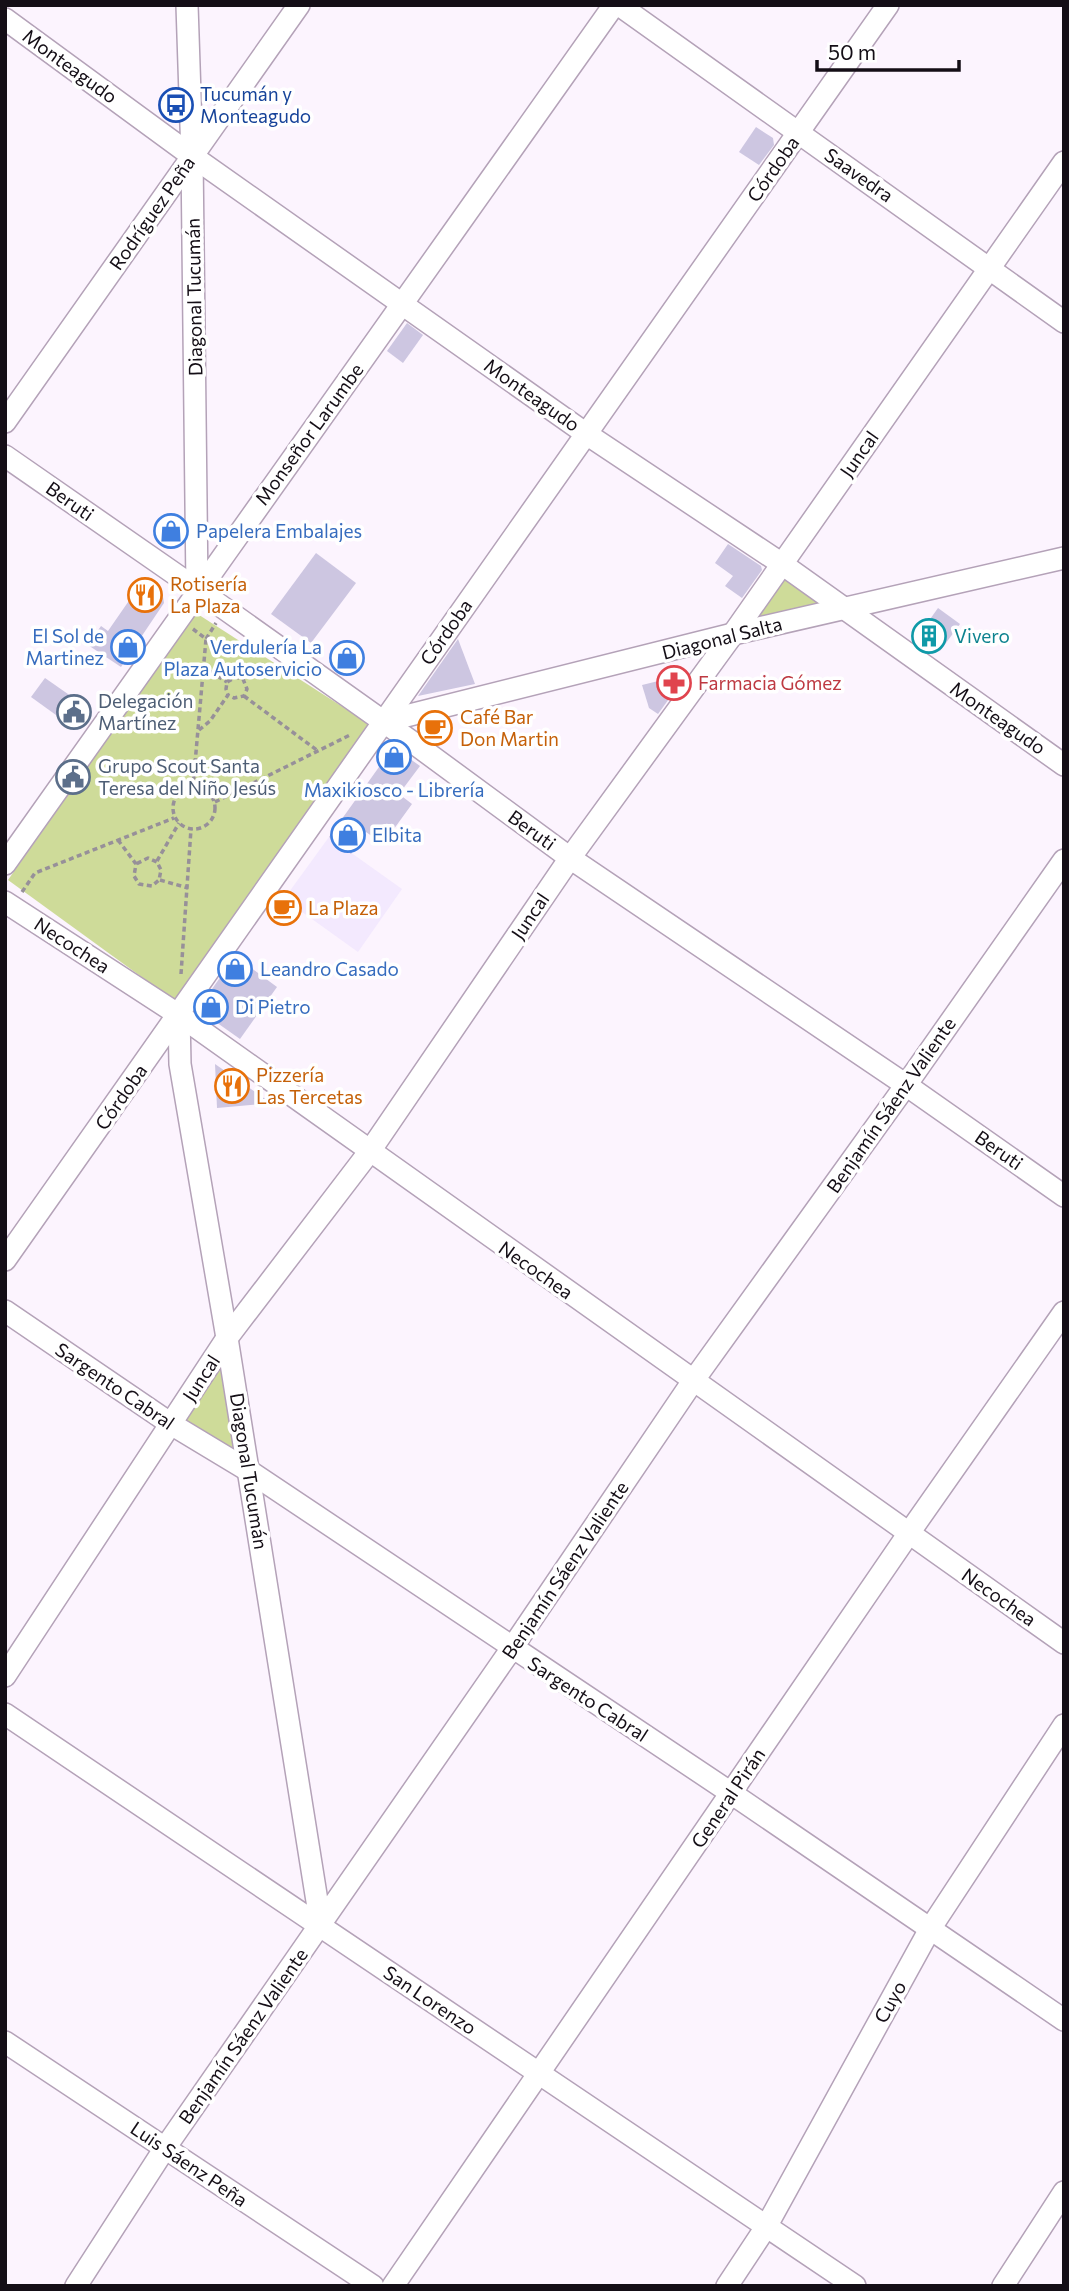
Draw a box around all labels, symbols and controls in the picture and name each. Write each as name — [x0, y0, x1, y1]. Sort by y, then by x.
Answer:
street label: Monteagudo — [19, 24, 122, 108]
scale bar — [817, 28, 959, 72]
text: 50 m — [828, 39, 876, 64]
place label: Tucumán y Monteagudo — [200, 82, 311, 127]
bus stop icon: Tucumán y Monteagudo — [157, 86, 195, 124]
street label: Córdoba — [742, 131, 804, 206]
street label: Saavedra — [821, 143, 898, 207]
street label: Rodríguez Peña — [104, 151, 199, 274]
street label: Diagonal Tucumán — [181, 218, 206, 376]
street label: Monteagudo — [480, 353, 584, 436]
street label: Monseñor Larumbe — [250, 358, 368, 509]
street label: Juncal — [834, 426, 883, 481]
street label: Beruti — [42, 476, 99, 525]
shop icon: Papelera Embalajes — [152, 512, 190, 550]
place label: Papelera Embalajes — [196, 519, 362, 542]
place label: Rotisería La Plaza — [170, 572, 247, 617]
restaurant icon: Rotisería La Plaza — [126, 576, 164, 614]
street label: Córdoba — [415, 594, 477, 669]
street label: Diagonal Salta — [659, 611, 784, 664]
building icon: Vivero — [910, 617, 948, 655]
place label: El Sol de Martinez — [25, 624, 104, 669]
place label: Vivero — [954, 624, 1010, 647]
shop icon: El Sol de Martinez — [109, 628, 147, 666]
place label: Verdulería La Plaza Autoservicio — [163, 635, 322, 680]
shop icon: Verdulería La Plaza Autoservicio — [328, 639, 366, 677]
pharmacy icon: Farmacia Gómez — [655, 664, 693, 702]
place label: Farmacia Gómez — [698, 671, 842, 694]
street label: Monteagudo — [946, 676, 1050, 759]
place label: Delegación Martínez — [98, 689, 193, 734]
public building icon: Delegación Martínez — [55, 693, 93, 731]
place label: Café Bar Don Martin — [460, 705, 559, 750]
cafe icon: Café Bar Don Martin — [416, 709, 454, 747]
shop icon: Maxikiosco - Librería — [375, 738, 413, 776]
place label: Grupo Scout Santa Teresa del Niño Jesús — [98, 754, 276, 799]
public building icon: Grupo Scout Santa Teresa del Niño Jesús — [54, 758, 92, 796]
place label: Maxikiosco - Librería — [304, 778, 484, 801]
street label: Beruti — [504, 805, 561, 855]
shop icon: Elbita — [329, 816, 367, 854]
place label: Elbita — [372, 823, 422, 846]
street label: Juncal — [506, 888, 553, 943]
cafe icon: La Plaza — [265, 889, 303, 927]
place label: La Plaza — [308, 896, 379, 919]
street label: Necochea — [30, 912, 114, 977]
shop icon: Leandro Casado — [216, 950, 254, 988]
place label: Leandro Casado — [260, 957, 399, 980]
shop icon: Di Pietro — [192, 988, 230, 1026]
place label: Di Pietro — [235, 995, 311, 1018]
street label: Benjamín Sáenz Valiente — [821, 1012, 960, 1197]
street label: Córdoba — [90, 1059, 152, 1134]
place label: Pizzería Las Tercetas — [256, 1063, 363, 1108]
restaurant icon: Pizzería Las Tercetas — [213, 1067, 251, 1105]
street label: Beruti — [971, 1125, 1028, 1174]
street label: Necochea — [495, 1236, 578, 1303]
street label: Sargento Cabral — [51, 1337, 179, 1434]
street label: Juncal — [177, 1350, 224, 1405]
street label: Diagonal Tucumán — [226, 1391, 273, 1551]
street label: Benjamín Sáenz Valiente — [497, 1477, 633, 1663]
street label: Necochea — [958, 1563, 1041, 1630]
street label: Sargento Cabral — [524, 1651, 653, 1746]
street label: General Pirán — [686, 1743, 769, 1852]
street label: Benjamín Sáenz Valiente — [173, 1943, 312, 2128]
street label: San Lorenzo — [380, 1960, 481, 2039]
street label: Cuyo — [869, 1977, 910, 2027]
street label: Luis Sáenz Peña — [126, 2116, 252, 2211]

